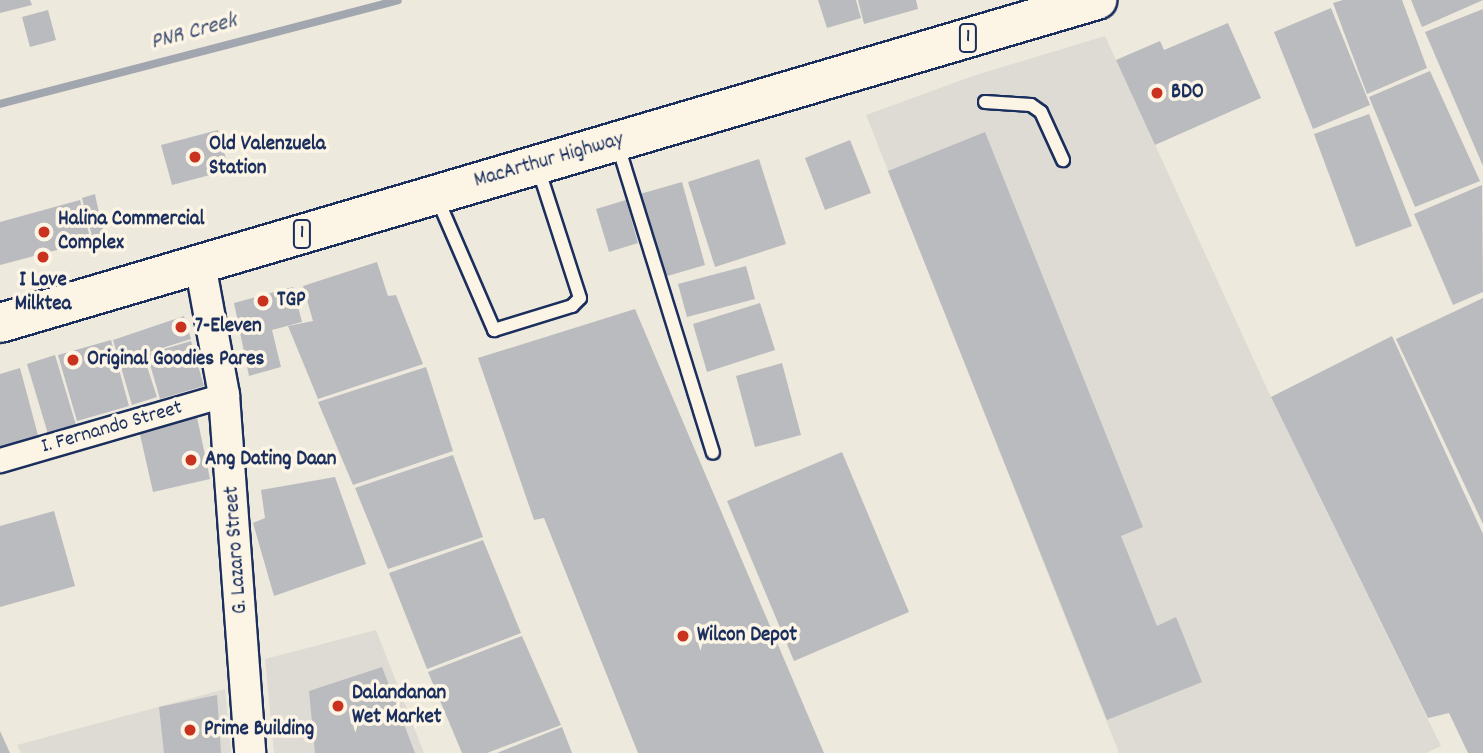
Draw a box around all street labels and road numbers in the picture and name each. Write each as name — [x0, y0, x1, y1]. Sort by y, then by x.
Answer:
road number: 1 — [958, 22, 978, 54]
street label: MacArthur Highway — [471, 128, 627, 194]
road number: 1 — [292, 218, 312, 250]
street label: I. Fernando Street — [39, 396, 185, 460]
street label: G. Lazaro Street — [220, 485, 254, 615]

